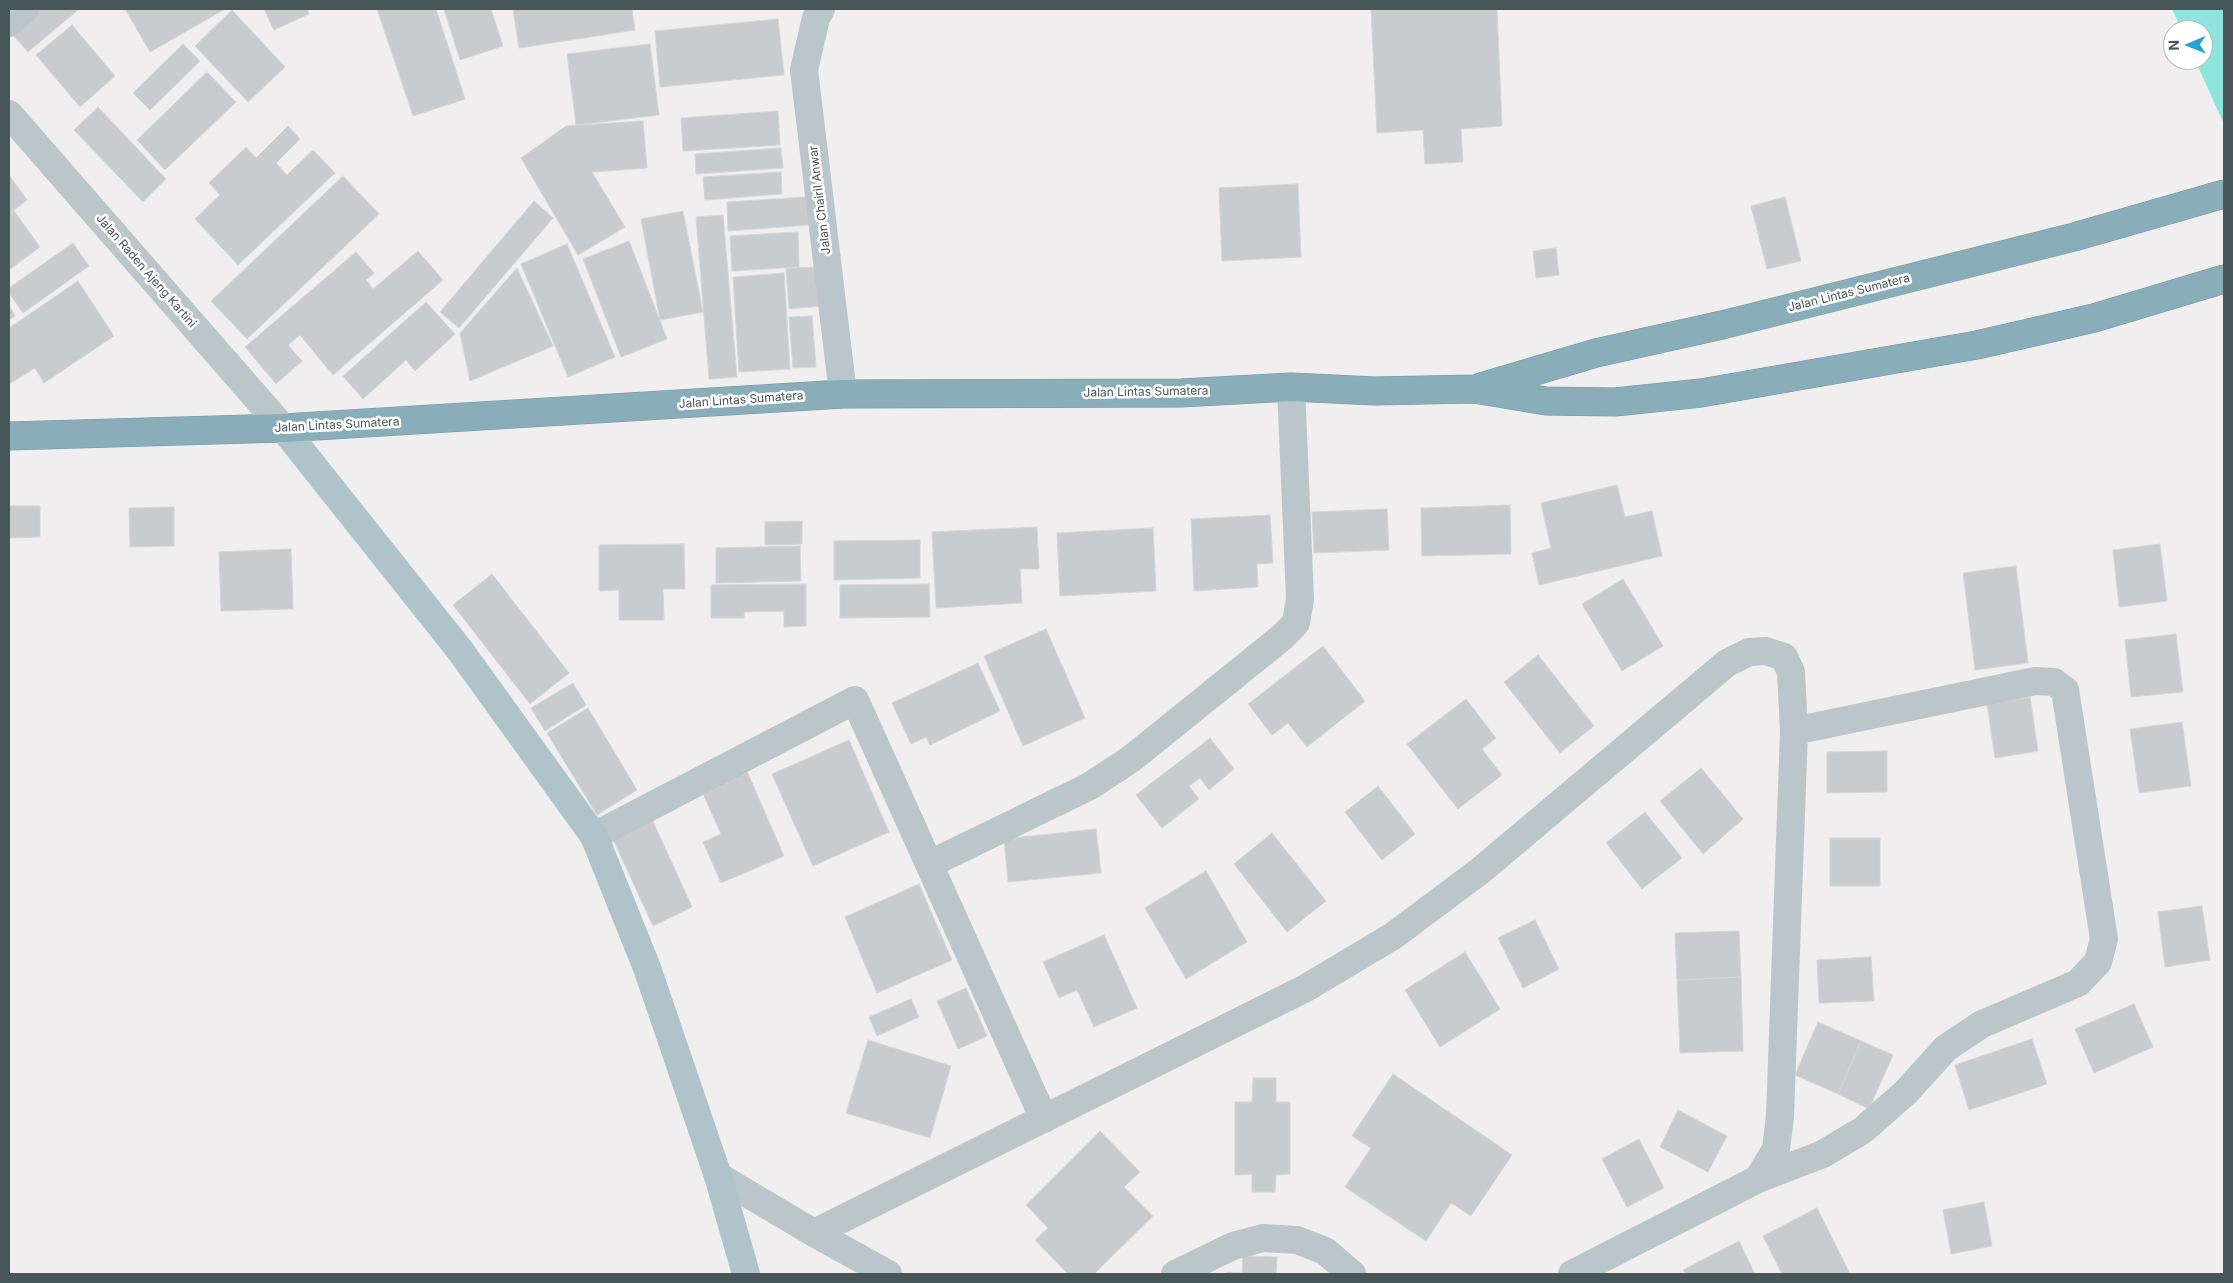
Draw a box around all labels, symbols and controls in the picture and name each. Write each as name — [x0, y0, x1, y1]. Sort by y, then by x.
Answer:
north arrow — [2163, 20, 2213, 70]
text: N — [2165, 40, 2182, 51]
street label: Jalan Chairil Anwar — [806, 145, 834, 255]
street label: Jalan Raden Ajeng Kartini — [93, 211, 199, 331]
street label: Jalan Lintas Sumatera — [1787, 271, 1911, 315]
street label: Jalan Lintas Sumatera — [1083, 384, 1209, 400]
street label: Jalan Lintas Sumatera — [678, 388, 804, 412]
street label: Jalan Lintas Sumatera — [274, 415, 400, 435]

